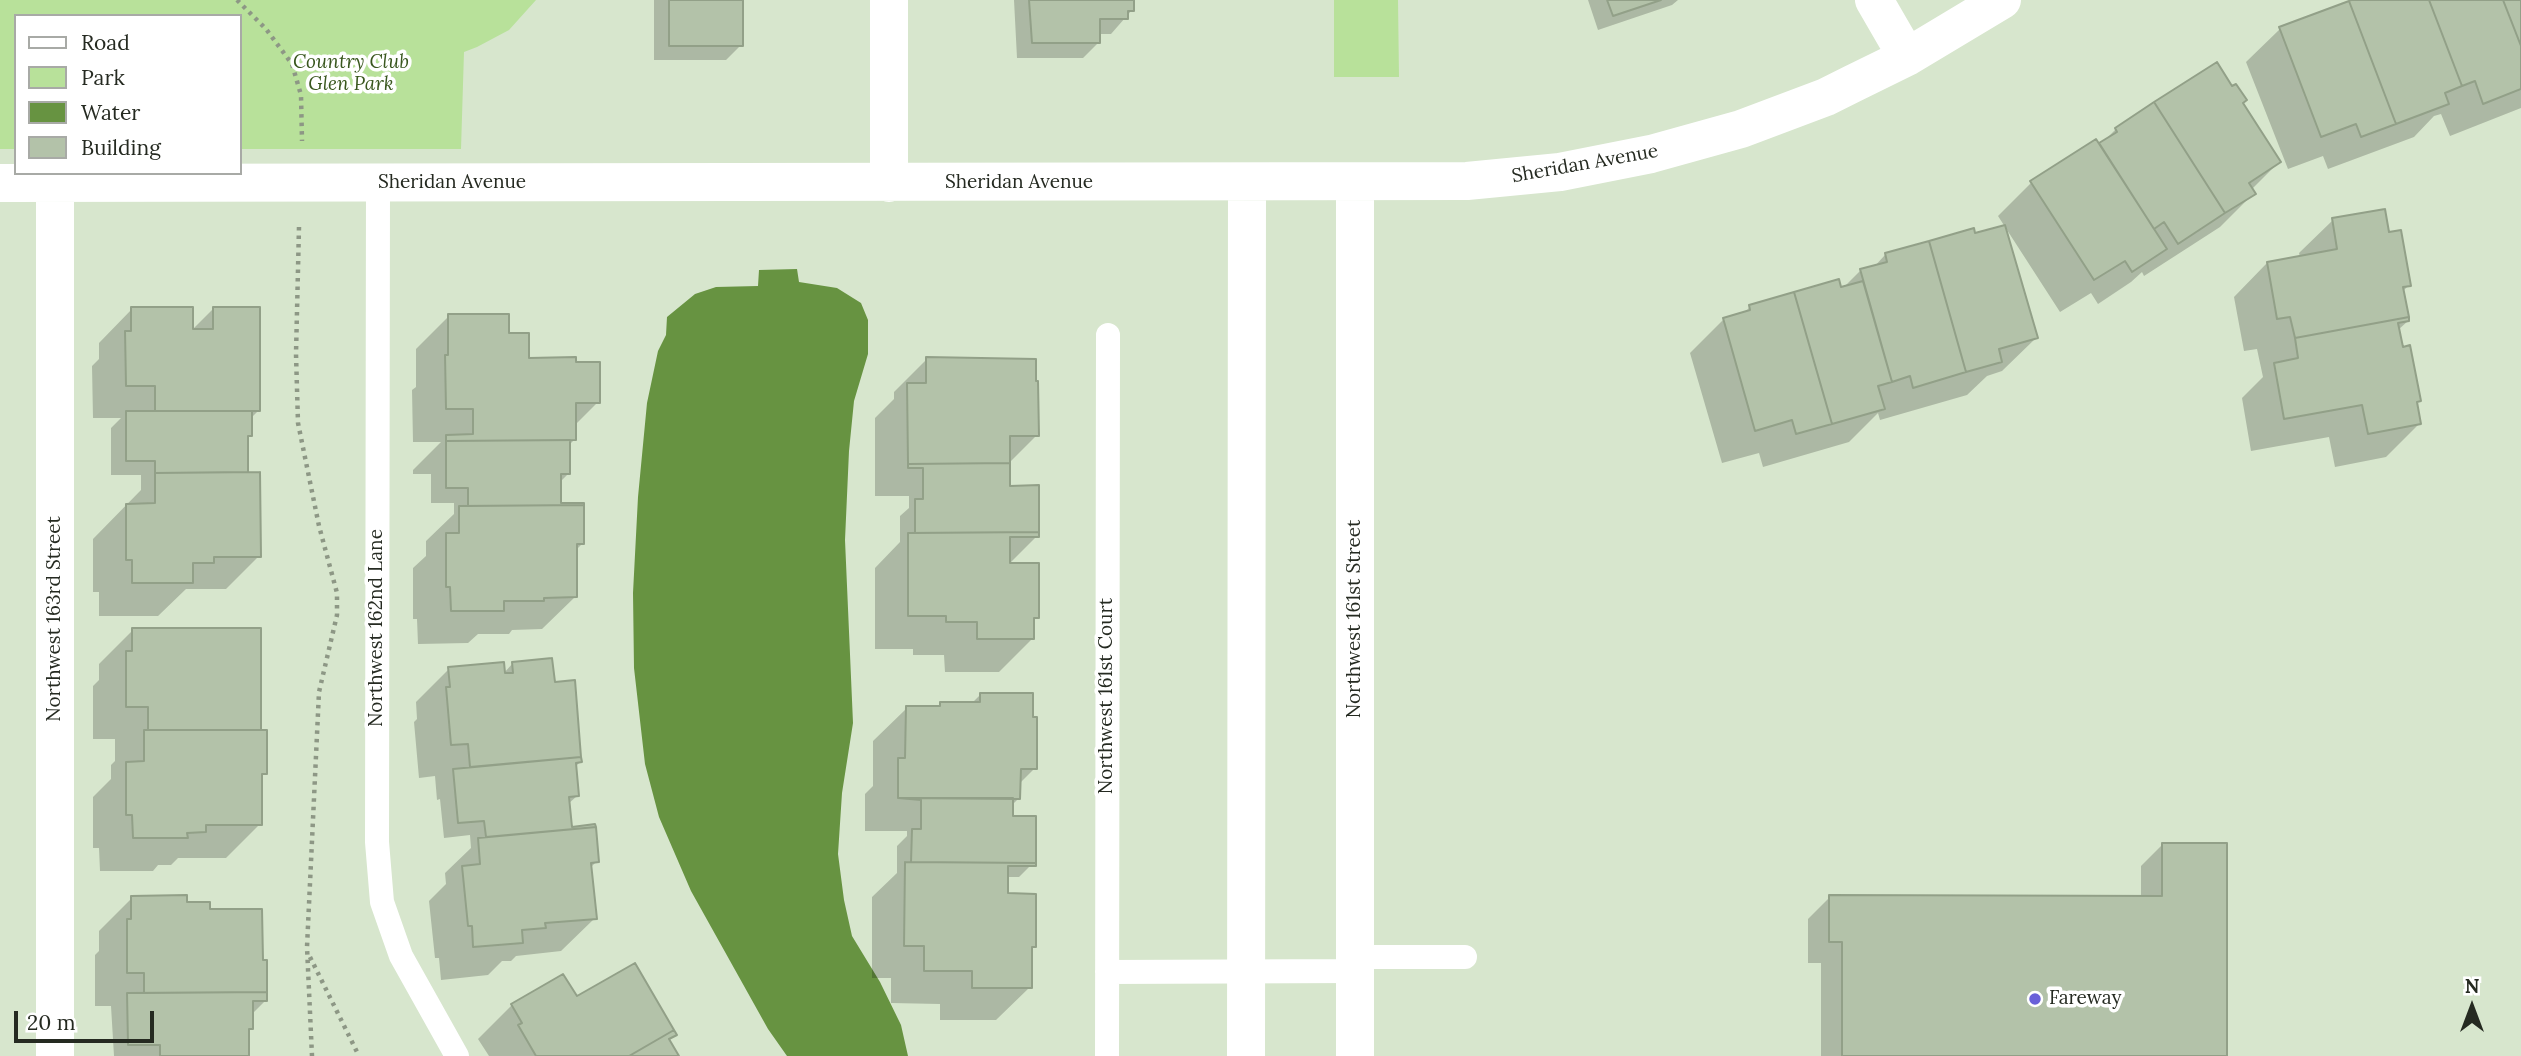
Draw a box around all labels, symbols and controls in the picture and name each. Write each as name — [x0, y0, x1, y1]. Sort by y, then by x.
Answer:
legend — [14, 14, 242, 175]
text: Road — [81, 29, 130, 56]
park label: Country Club Glen Park — [293, 52, 409, 96]
text: Park — [81, 64, 125, 91]
text: Water — [81, 99, 140, 126]
text: Building — [81, 134, 161, 161]
street label: Sheridan Avenue — [1510, 140, 1660, 188]
street label: Sheridan Avenue — [378, 172, 526, 194]
street label: Sheridan Avenue — [945, 172, 1093, 194]
street label: Northwest 163rd Street — [44, 516, 66, 722]
street label: Northwest 161st Street — [1344, 520, 1366, 718]
street label: Northwest 162nd Lane — [366, 529, 388, 727]
street label: Northwest 161st Court — [1096, 598, 1118, 794]
north arrow — [2437, 972, 2507, 1042]
text: N — [2465, 974, 2479, 998]
place label: Fareway — [2049, 988, 2121, 1010]
marker: Fareway — [2027, 991, 2043, 1007]
scale bar — [18, 996, 158, 1040]
text: 20 m — [27, 1009, 76, 1036]

